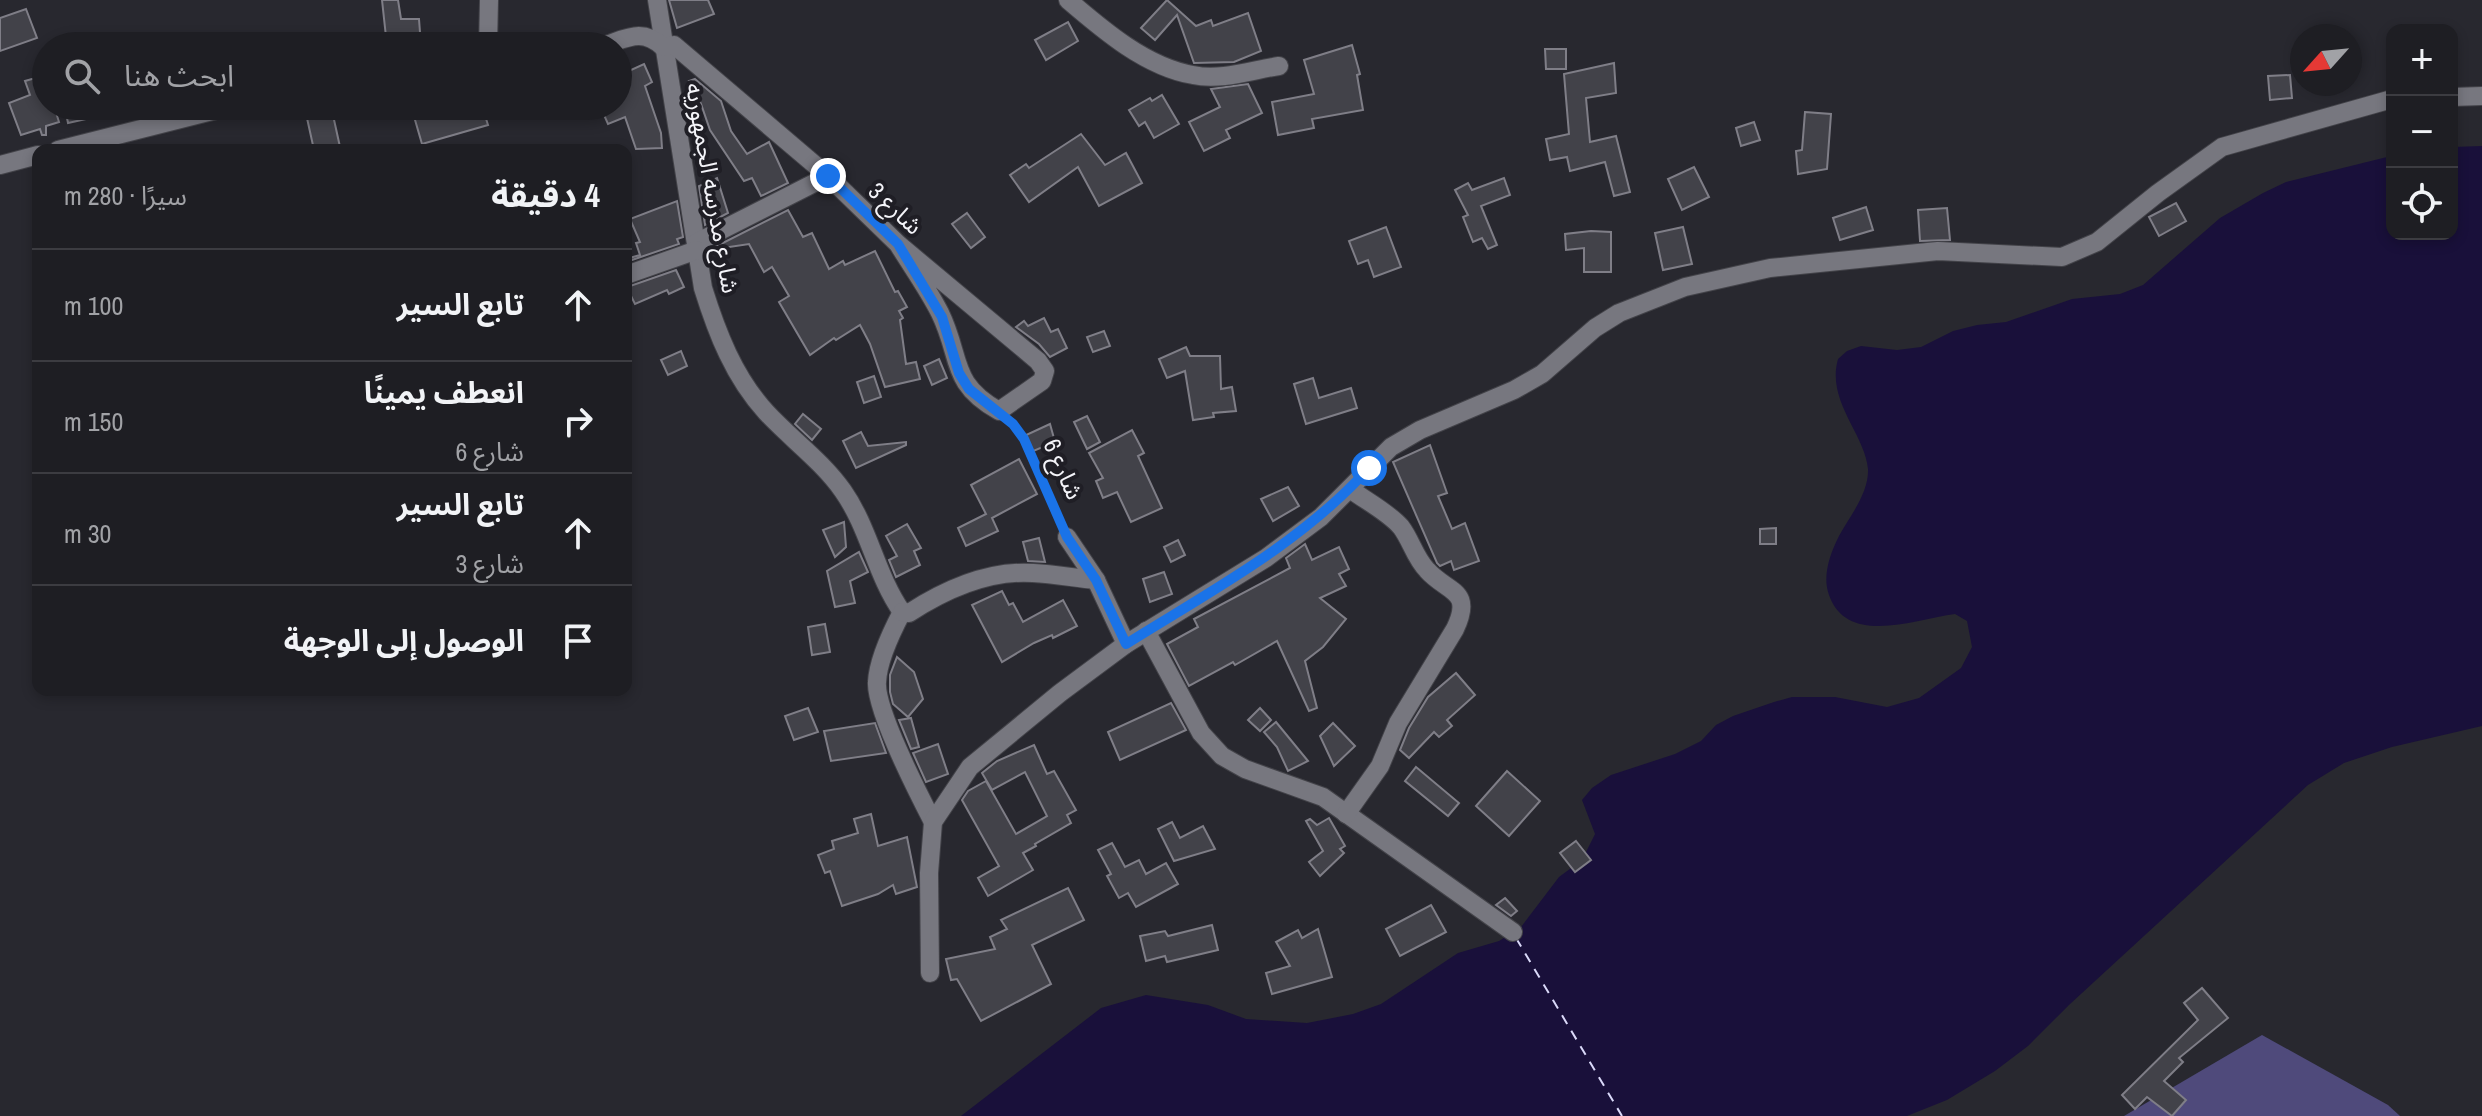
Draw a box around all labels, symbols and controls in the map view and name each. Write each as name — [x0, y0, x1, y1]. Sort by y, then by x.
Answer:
north arrow — [2290, 24, 2362, 96]
map controls — [2386, 24, 2458, 240]
button: + — [2386, 24, 2458, 96]
search box — [32, 32, 632, 120]
icon: search — [60, 54, 104, 98]
text: ابحث هنا — [124, 55, 234, 95]
street label: شارع مدرسه الجمهوريه — [677, 80, 747, 296]
button: − — [2386, 96, 2458, 168]
route end — [810, 158, 846, 194]
button: locate — [2386, 168, 2458, 240]
text: 4 دقيقة — [491, 172, 600, 218]
street label: شارع 3 — [861, 175, 930, 243]
text: سيرًا · 280 m — [64, 178, 187, 213]
icon: ahead — [556, 283, 600, 327]
text: تابع السير — [397, 284, 524, 324]
text: 100 m — [64, 288, 123, 323]
text: انعطف يمينًا — [364, 372, 524, 412]
icon: right — [556, 399, 600, 443]
text: 150 m — [64, 404, 123, 439]
text: شارع 6 — [456, 434, 524, 469]
street label: شارع 6 — [1035, 434, 1091, 505]
route start — [1351, 450, 1387, 486]
text: تابع السير — [397, 484, 524, 524]
icon: ahead — [556, 511, 600, 555]
text: 30 m — [64, 516, 111, 551]
text: شارع 3 — [456, 546, 524, 581]
icon: arrive — [556, 619, 600, 663]
text: الوصول إلى الوجهة — [284, 620, 524, 660]

